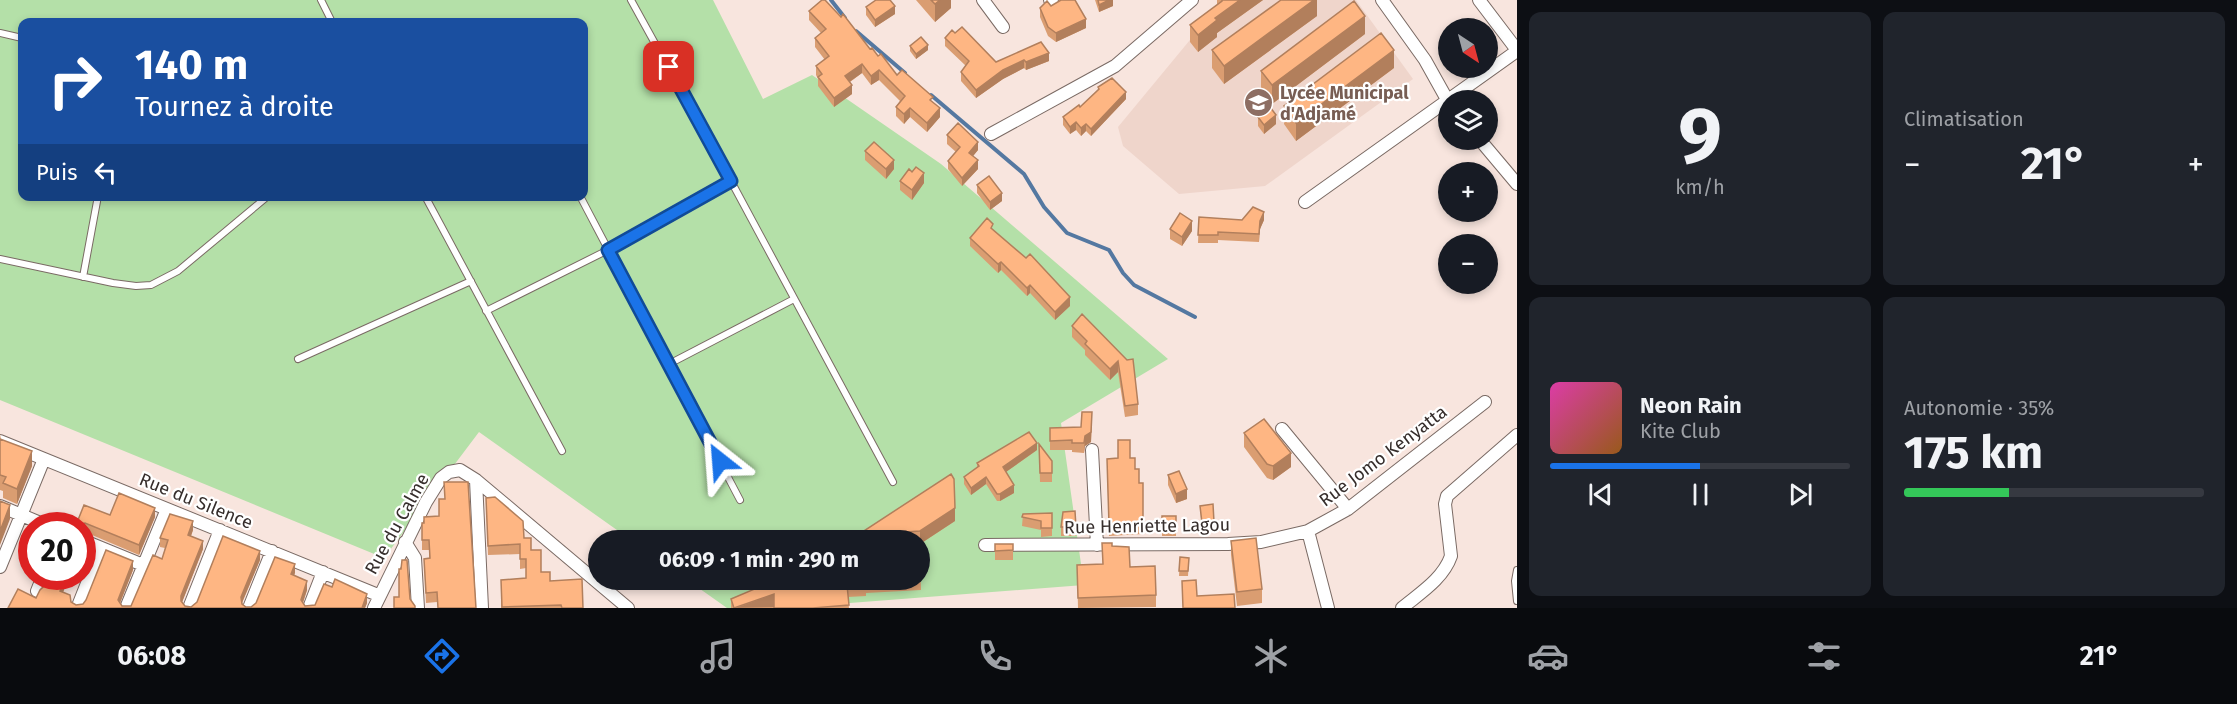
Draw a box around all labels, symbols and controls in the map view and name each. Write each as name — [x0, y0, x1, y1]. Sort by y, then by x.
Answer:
north arrow — [1438, 18, 1498, 78]
map controls — [1438, 18, 1498, 294]
text: 140 m — [135, 40, 248, 90]
pin — [643, 41, 694, 92]
icon: right — [36, 42, 114, 120]
icon: arrive — [652, 50, 685, 83]
place label: Lycée Municipal d'Adjamé — [1280, 82, 1409, 125]
school or university icon: Lycée Municipal d'Adjamé — [1243, 87, 1275, 119]
text: 9 — [1678, 89, 1722, 183]
button: layers — [1438, 90, 1498, 150]
text: Tournez à droite — [135, 91, 334, 123]
text: Climatisation — [1904, 107, 2024, 131]
text: 21° — [2021, 137, 2087, 191]
text: − — [1904, 145, 1921, 185]
text: + — [2188, 145, 2204, 185]
icon: left — [89, 156, 122, 189]
text: Puis — [36, 159, 77, 186]
button: + — [1438, 162, 1498, 222]
text: km/h — [1675, 175, 1725, 199]
button: − — [1438, 234, 1498, 294]
text: Neon Rain — [1640, 392, 1742, 419]
text: Autonomie · 35% — [1904, 396, 2054, 420]
street label: Rue Jomo Kenyatta — [1315, 401, 1451, 511]
text: Kite Club — [1640, 419, 1721, 443]
text: 175 km — [1904, 426, 2043, 480]
position arrow — [688, 429, 752, 493]
street label: Rue du Silence — [136, 468, 256, 534]
street label: Rue du Calme — [360, 470, 434, 578]
icon: previous — [1584, 478, 1617, 511]
icon: pause — [1684, 478, 1717, 511]
icon: next — [1784, 478, 1817, 511]
speed limit sign: 20 — [18, 512, 96, 590]
street label: Rue Henriette Lagou — [1064, 514, 1230, 538]
text: 06:09 · 1 min · 290 m — [659, 546, 859, 573]
icon: directions — [421, 635, 463, 677]
icon: music — [697, 635, 739, 677]
icon: phone — [974, 635, 1016, 677]
icon: climate — [1250, 635, 1292, 677]
icon: car — [1527, 635, 1569, 677]
icon: filters — [1803, 635, 1845, 677]
text: 06:08 — [117, 640, 186, 672]
text: 21° — [2080, 640, 2120, 672]

